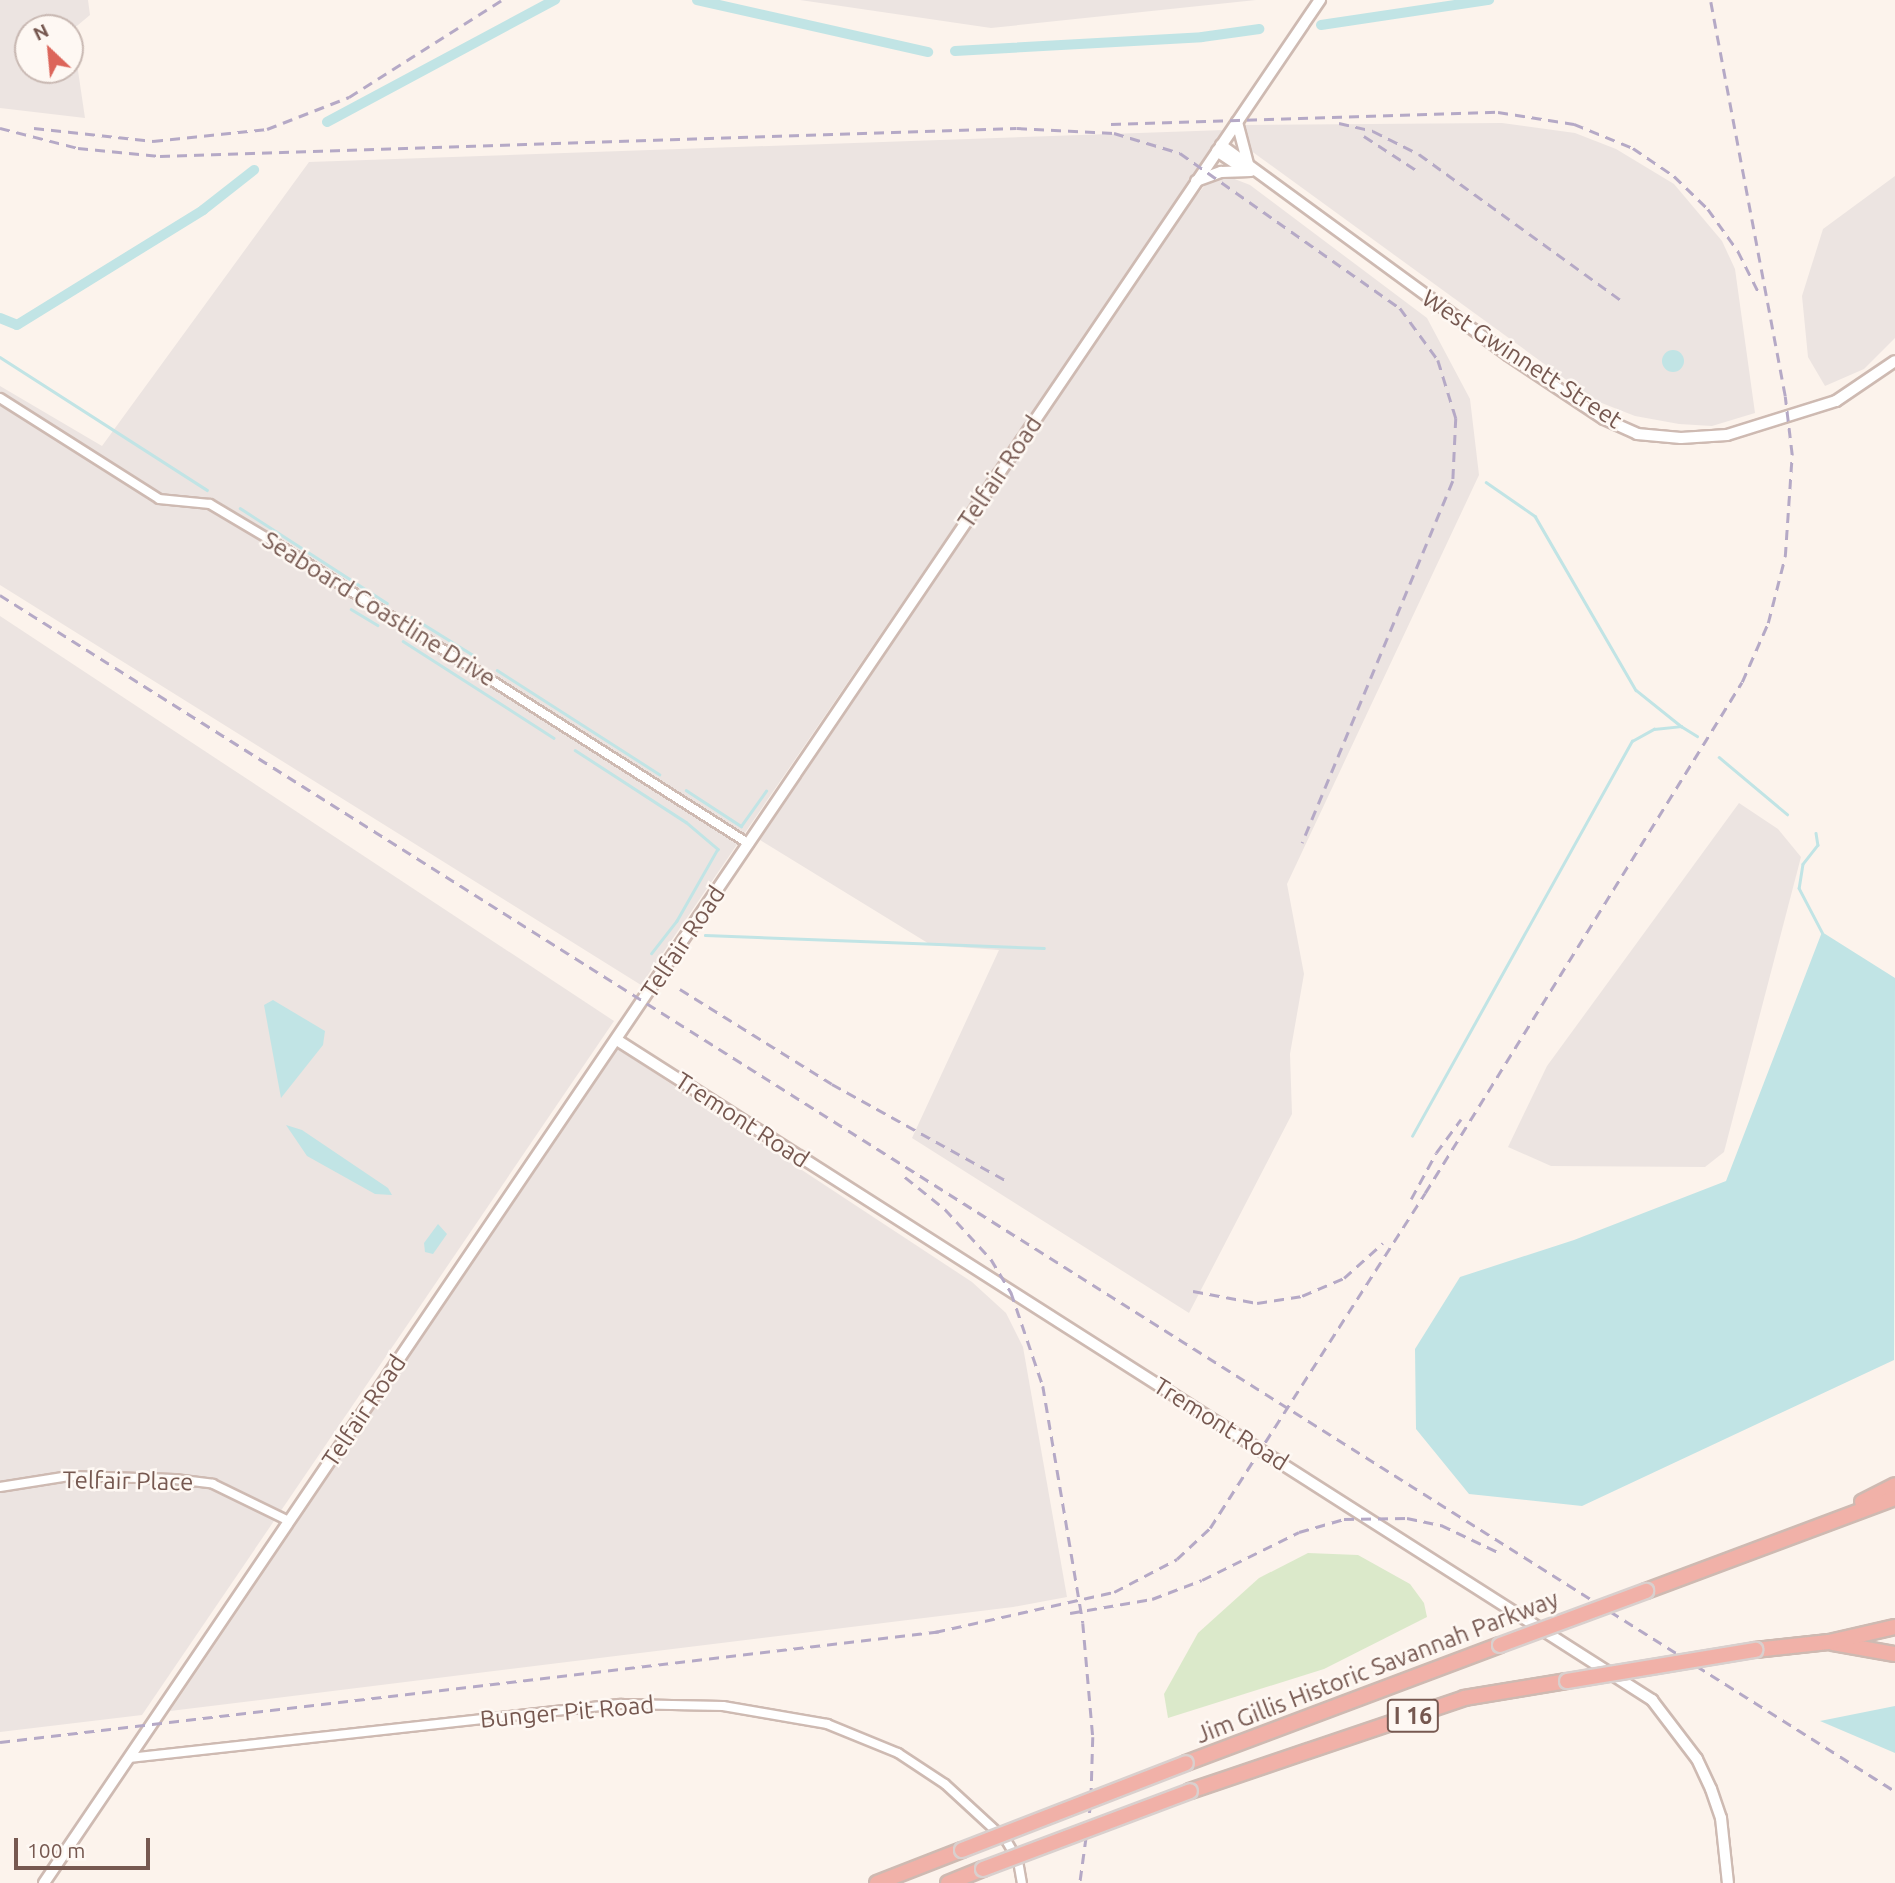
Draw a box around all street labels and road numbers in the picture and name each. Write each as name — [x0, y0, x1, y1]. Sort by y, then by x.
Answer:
street label: West Gwinnett Street — [1417, 284, 1627, 434]
street label: Telfair Road — [952, 411, 1048, 533]
street label: Seaboard Coastline Drive — [257, 525, 501, 693]
street label: Telfair Road — [635, 881, 731, 1003]
street label: Tremont Road — [670, 1066, 814, 1174]
street label: Telfair Road — [316, 1350, 412, 1472]
street label: Tremont Road — [1148, 1371, 1294, 1477]
street label: Telfair Place — [62, 1465, 194, 1497]
street label: Jim Gillis Historic Savannah Parkway — [1192, 1584, 1562, 1750]
street label: Bunger Pit Road — [479, 1690, 655, 1734]
road number: I 16 — [1387, 1696, 1439, 1736]

